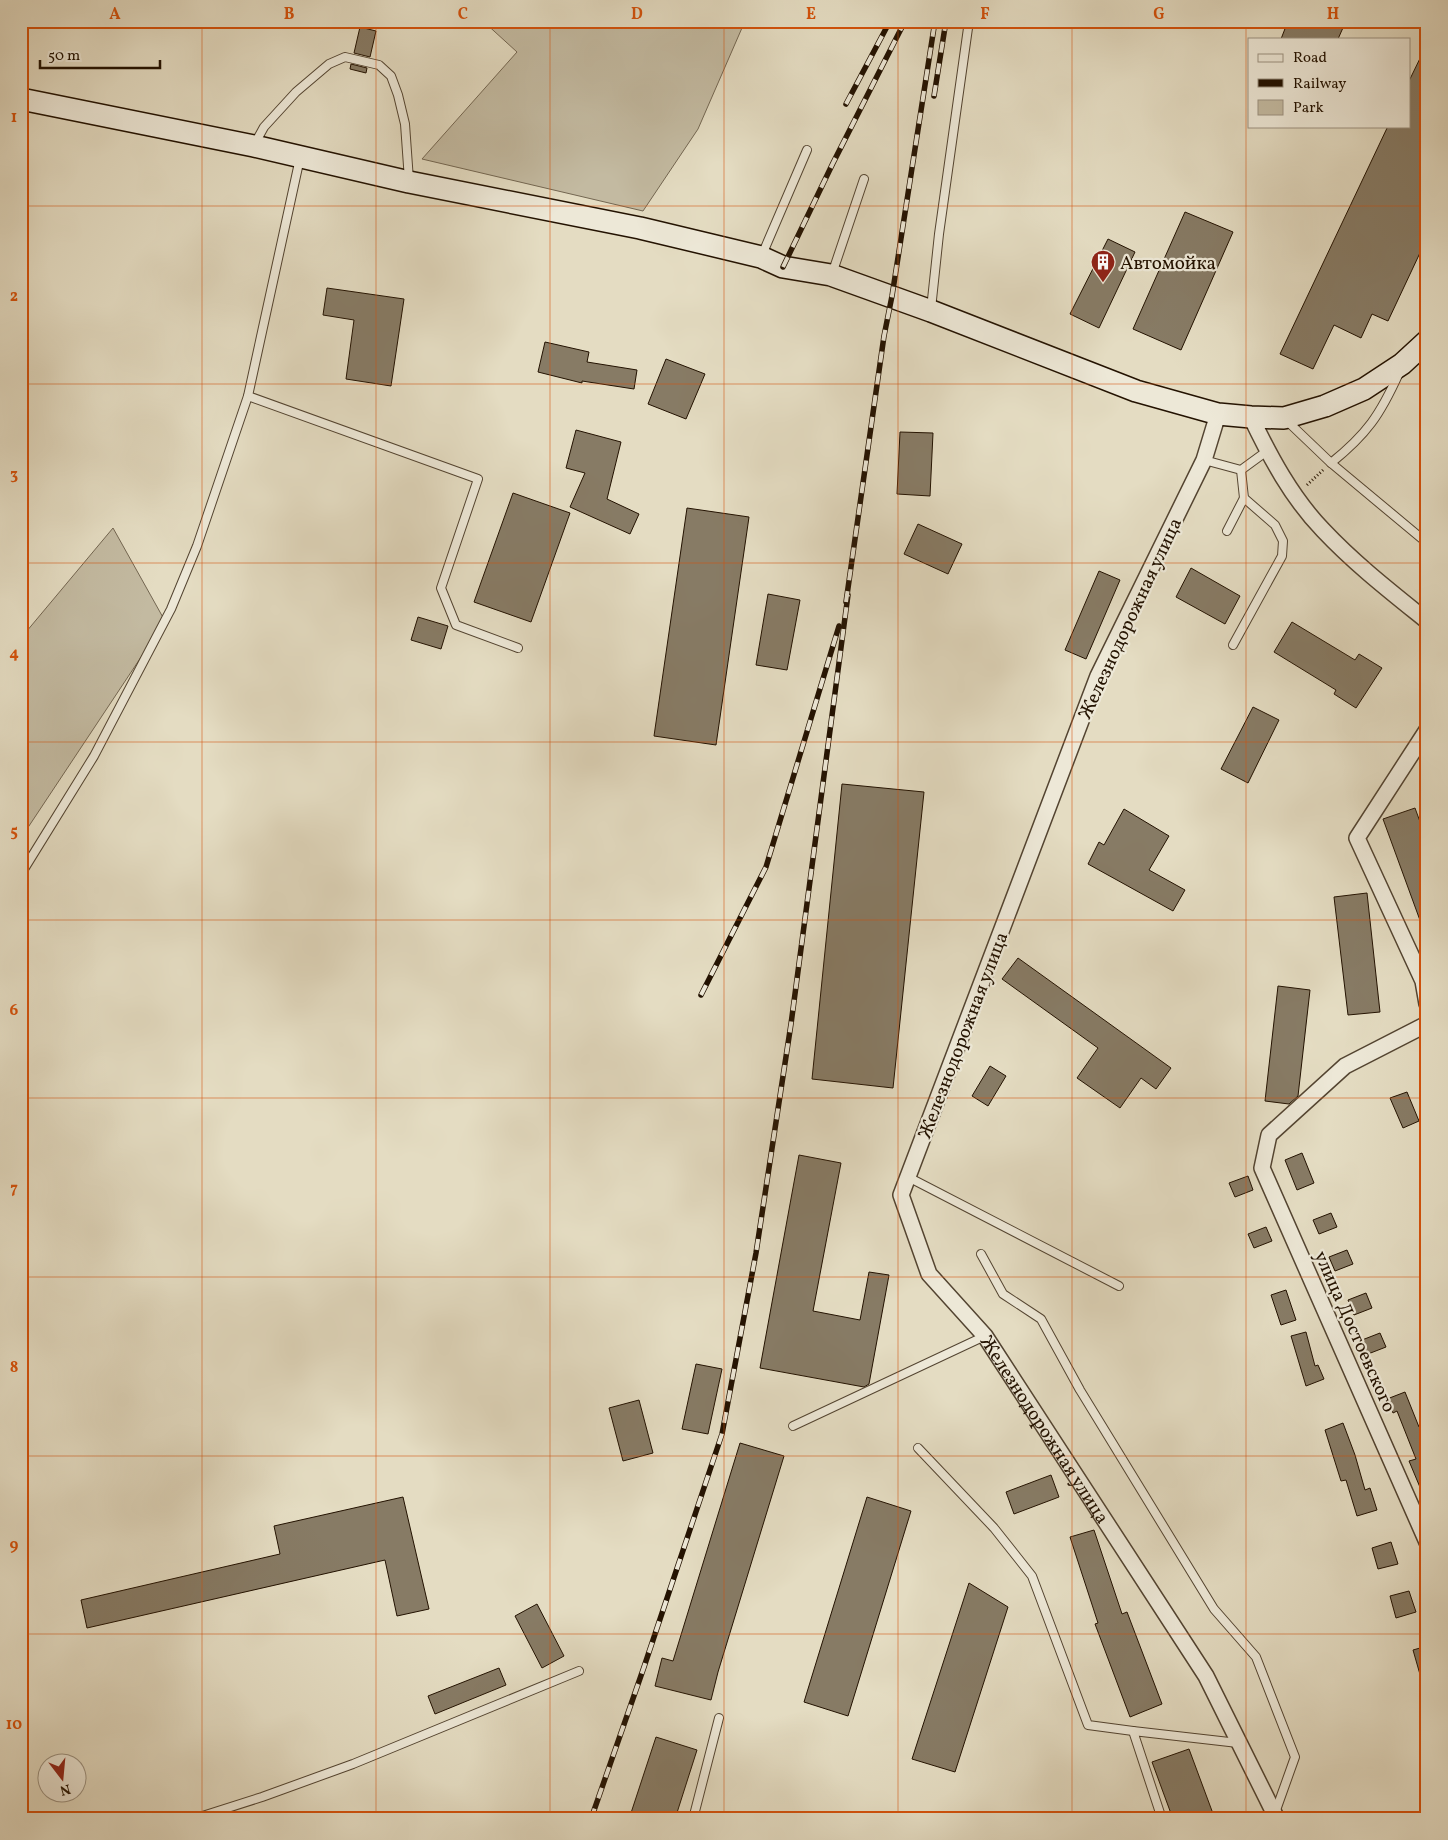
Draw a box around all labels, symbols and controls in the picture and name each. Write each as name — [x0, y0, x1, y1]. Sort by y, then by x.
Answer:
text: A — [109, 4, 121, 26]
text: B — [284, 4, 295, 26]
text: C — [458, 4, 468, 26]
text: D — [631, 4, 643, 26]
text: E — [806, 4, 816, 26]
text: F — [980, 4, 990, 26]
text: G — [1153, 4, 1165, 26]
text: H — [1327, 4, 1339, 26]
scale bar — [40, 38, 160, 70]
legend — [1248, 38, 1410, 128]
text: 50 m — [48, 46, 80, 67]
text: Road — [1293, 48, 1327, 69]
text: Railway — [1293, 74, 1346, 95]
text: Park — [1293, 98, 1324, 119]
text: 1 — [11, 107, 17, 129]
building icon: Автомойка — [1090, 249, 1116, 283]
place label: Автомойка — [1120, 251, 1216, 277]
text: 2 — [10, 286, 18, 308]
text: 3 — [10, 464, 18, 486]
street label: Железнодорожная улица — [1073, 514, 1189, 724]
text: 4 — [9, 643, 19, 665]
text: 5 — [10, 821, 18, 843]
street label: Железнодорожная улица — [912, 929, 1015, 1143]
text: 6 — [10, 1000, 19, 1022]
text: 7 — [10, 1178, 18, 1200]
street label: улица Достоевского — [1307, 1247, 1401, 1417]
street label: Железнодорожная улица — [973, 1331, 1115, 1529]
text: 8 — [10, 1357, 18, 1379]
text: 9 — [10, 1535, 19, 1557]
text: 10 — [6, 1714, 22, 1736]
north arrow — [38, 1752, 88, 1802]
text: N — [58, 1779, 73, 1800]

